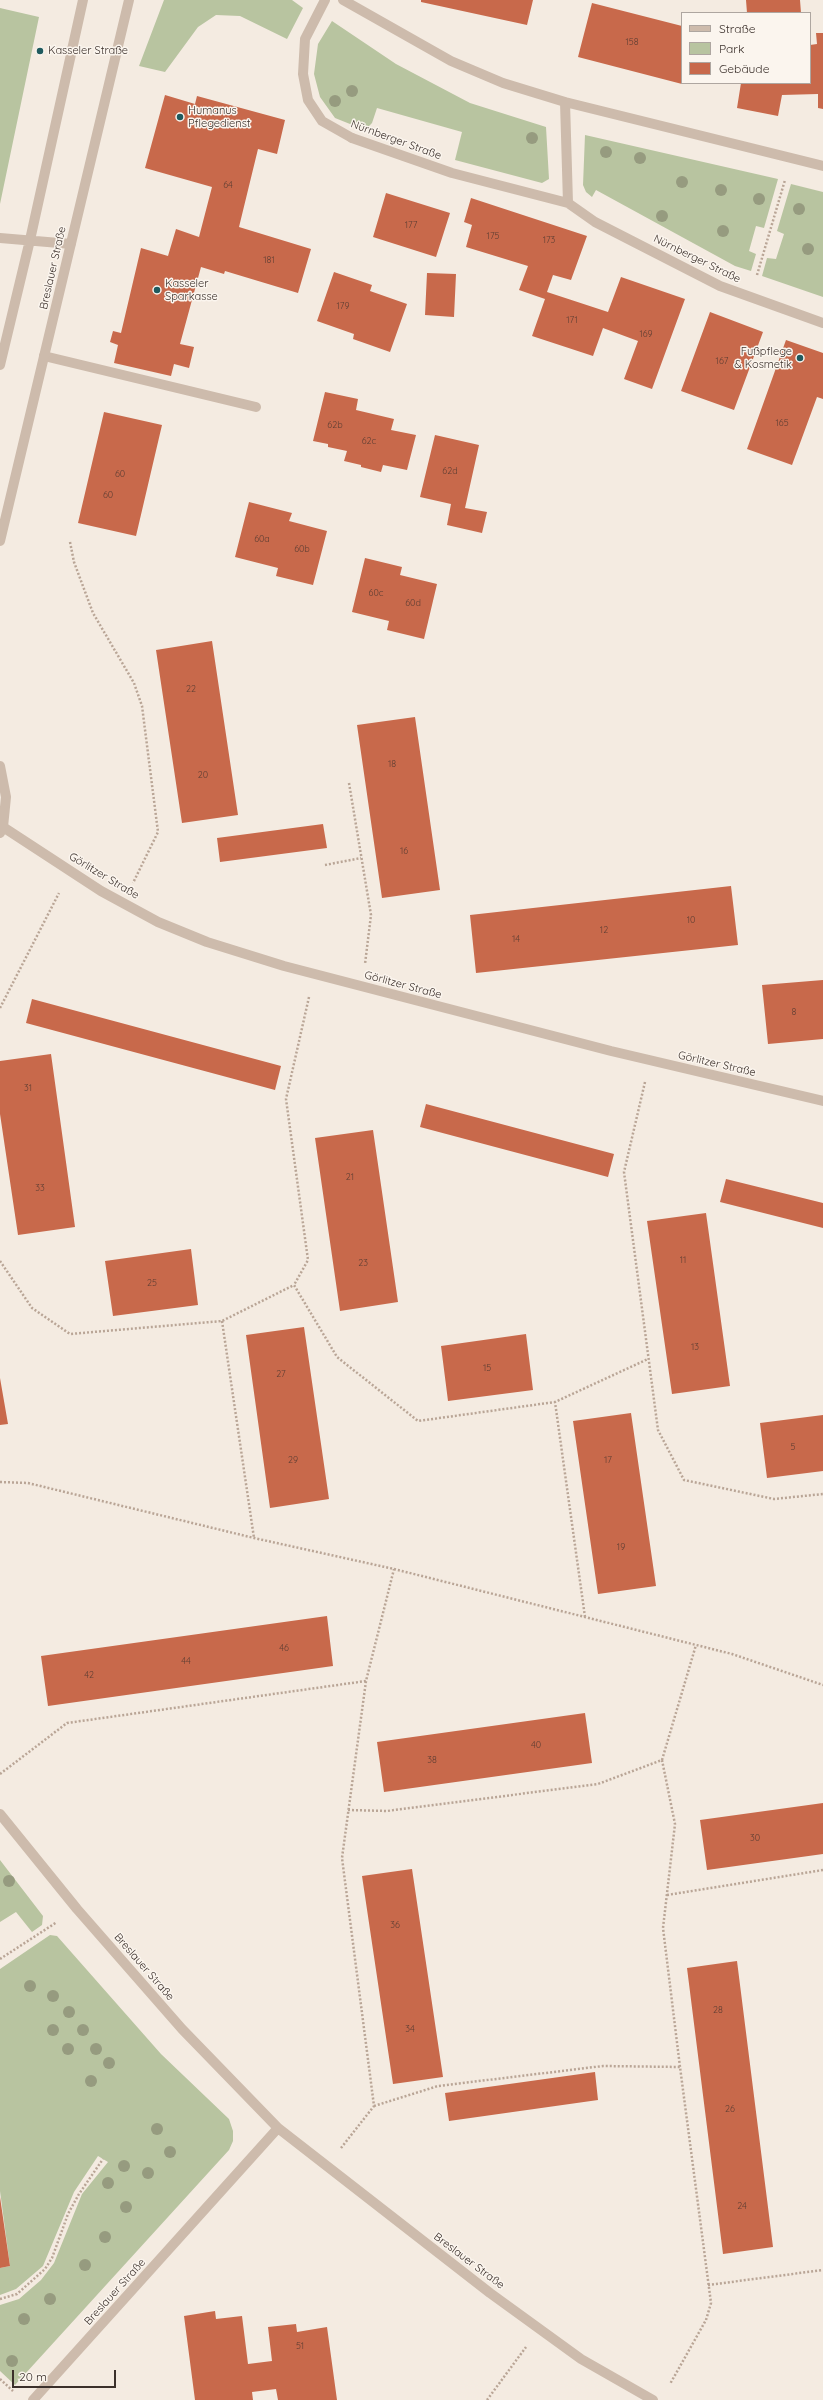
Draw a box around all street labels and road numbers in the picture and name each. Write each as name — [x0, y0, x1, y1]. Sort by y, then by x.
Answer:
street label: Nürnberger Straße — [349, 117, 443, 163]
street label: Breslauer Straße — [37, 225, 69, 311]
street label: Nürnberger Straße — [651, 232, 743, 286]
street label: Görlitzer Straße — [67, 850, 141, 902]
street label: Görlitzer Straße — [363, 968, 443, 1002]
street label: Görlitzer Straße — [677, 1049, 757, 1079]
street label: Breslauer Straße — [111, 1931, 177, 2003]
street label: Breslauer Straße — [431, 2230, 507, 2292]
street label: Breslauer Straße — [82, 2256, 148, 2328]

